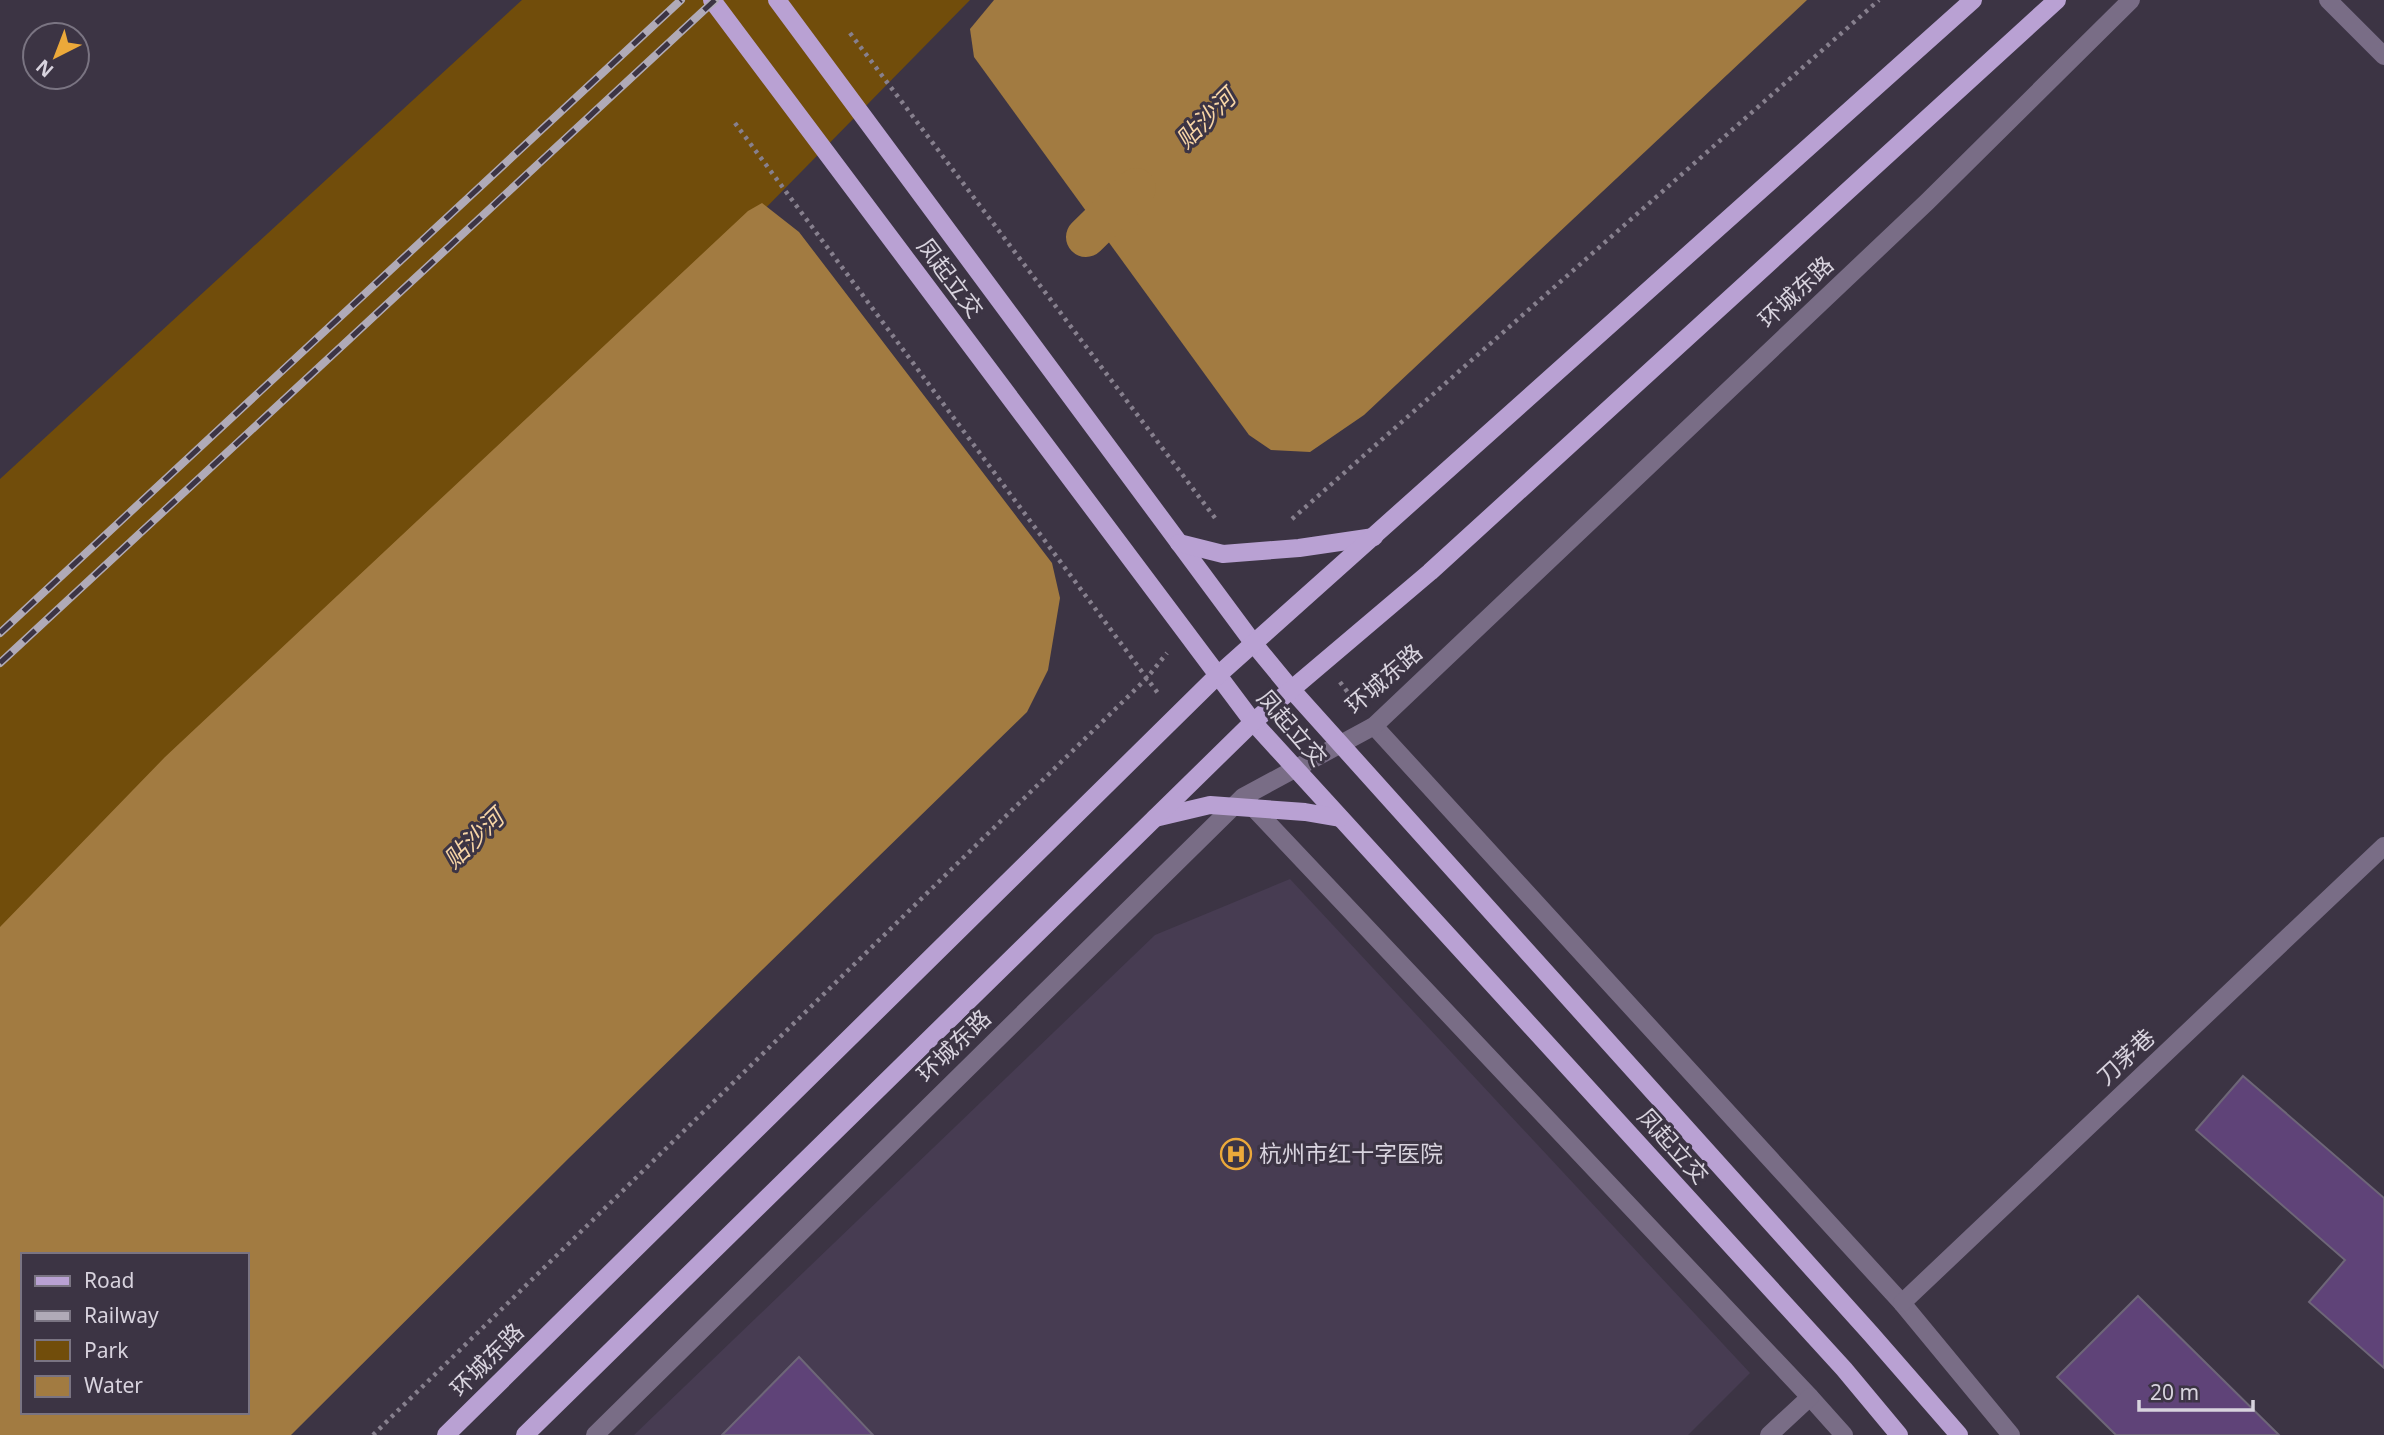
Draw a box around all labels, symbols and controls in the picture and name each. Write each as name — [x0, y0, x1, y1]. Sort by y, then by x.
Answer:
north arrow — [21, 21, 91, 91]
text: N — [30, 54, 59, 83]
water label: 贴沙河 — [1168, 78, 1245, 155]
street label: 凤起立交 — [910, 231, 991, 324]
street label: 环城东路 — [1751, 248, 1840, 334]
street label: 环城东路 — [1338, 636, 1429, 720]
street label: 凤起立交 — [1251, 682, 1335, 773]
water label: 贴沙河 — [436, 798, 513, 875]
street label: 环城东路 — [909, 1002, 998, 1089]
street label: 刀茅巷 — [2089, 1021, 2161, 1091]
street label: 凤起立交 — [1631, 1100, 1716, 1190]
hospital icon: 杭州市红十字医院 — [1219, 1137, 1253, 1171]
place label: 杭州市红十字医院 — [1259, 1137, 1443, 1169]
legend — [21, 1253, 248, 1414]
text: Road — [84, 1266, 134, 1294]
text: Railway — [84, 1301, 159, 1329]
street label: 环城东路 — [442, 1315, 530, 1403]
text: Park — [84, 1336, 129, 1364]
scale bar — [2139, 1368, 2253, 1412]
text: Water — [84, 1371, 143, 1399]
text: 20 m — [2150, 1378, 2199, 1406]

